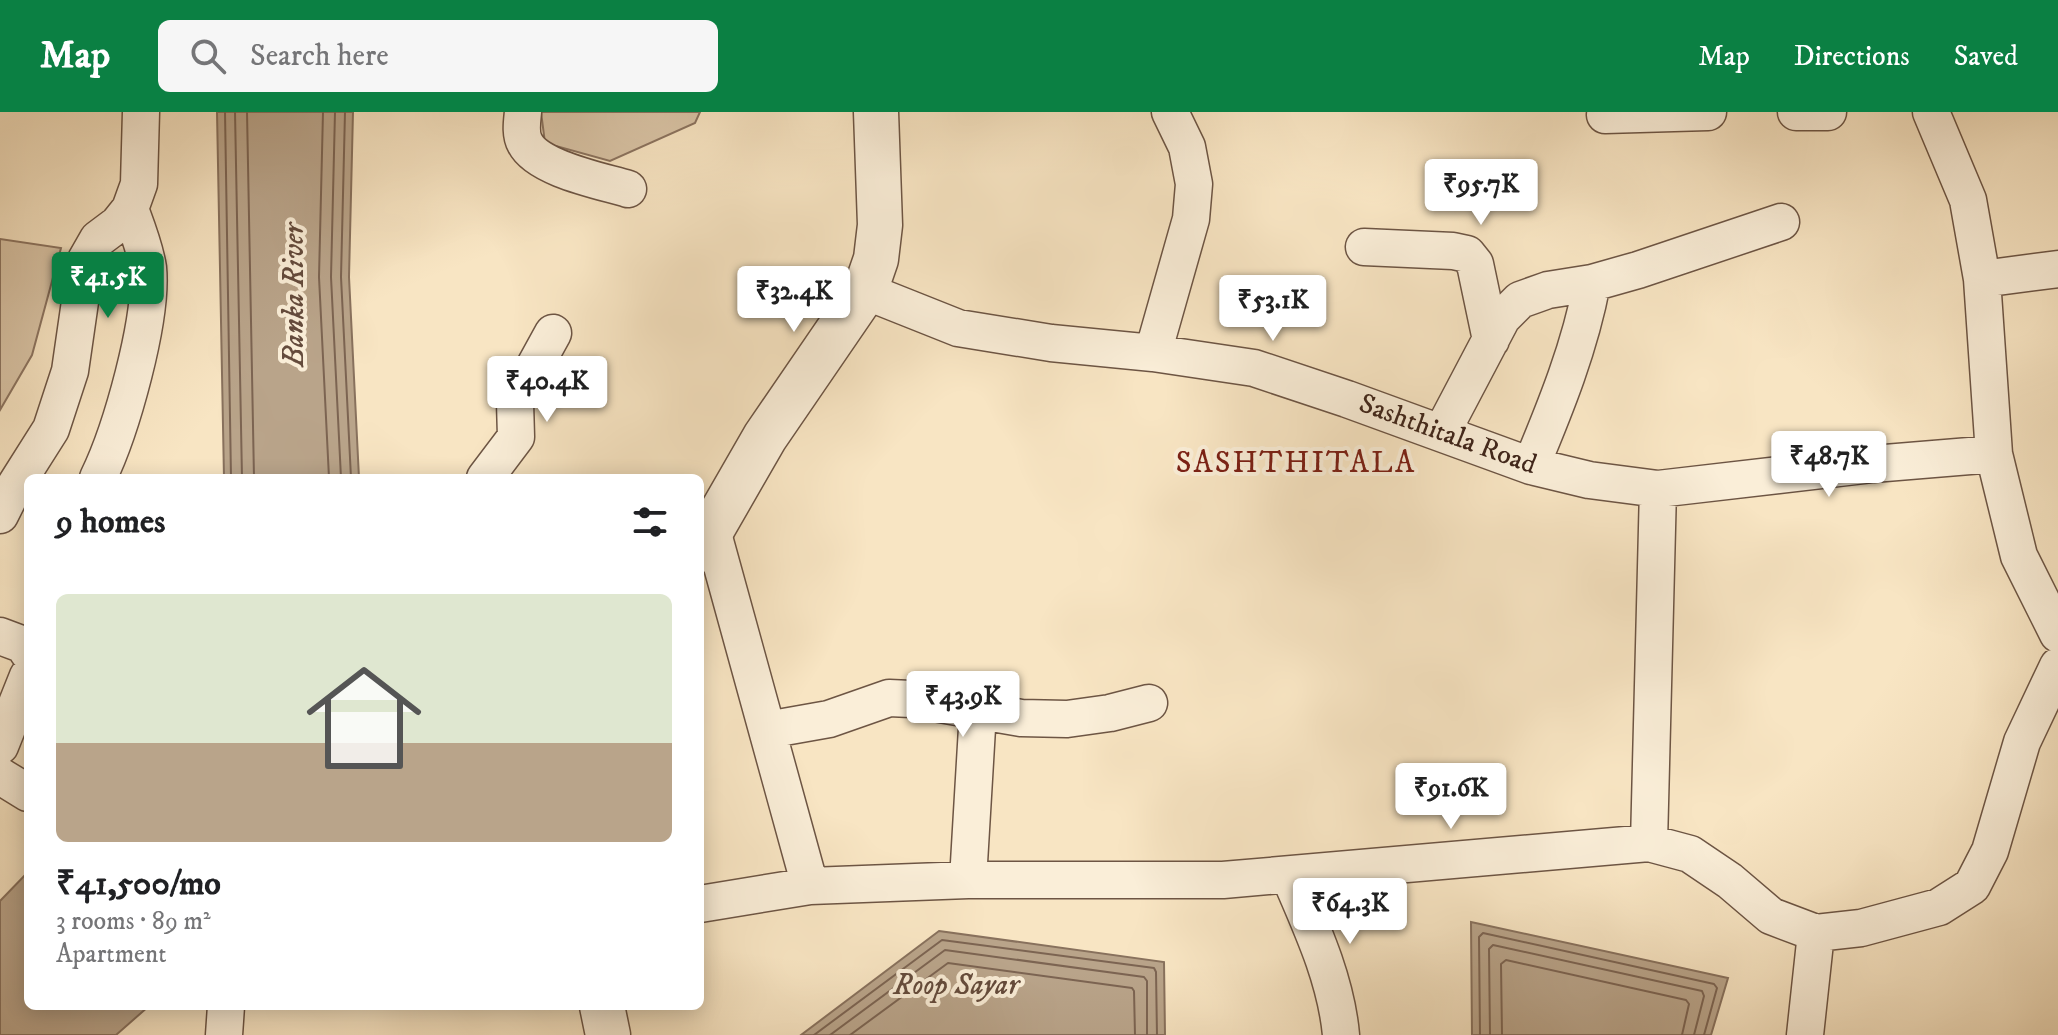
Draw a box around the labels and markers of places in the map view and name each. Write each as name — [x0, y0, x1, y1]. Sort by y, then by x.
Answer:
pin: ₹95.7K — [1416, 159, 1546, 227]
pin: ₹41.5K — [43, 252, 173, 320]
pin: ₹32.4K — [729, 266, 859, 334]
pin: ₹53.1K — [1208, 275, 1338, 343]
pin: ₹40.4K — [482, 356, 612, 424]
pin: ₹48.7K — [1764, 431, 1894, 499]
pin: ₹43.9K — [898, 671, 1028, 739]
pin: ₹91.6K — [1386, 763, 1516, 831]
pin: ₹64.3K — [1285, 878, 1415, 946]

